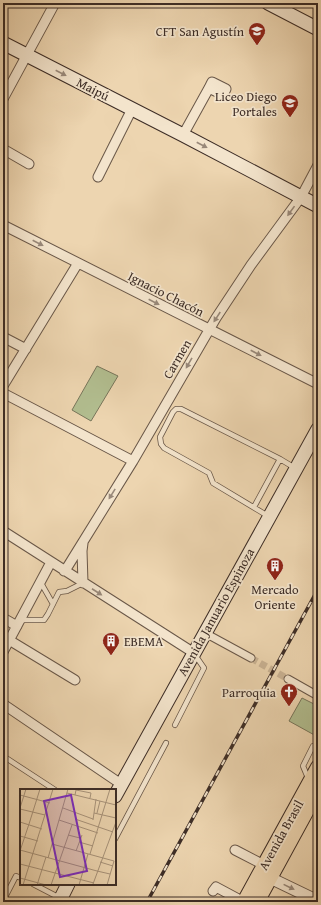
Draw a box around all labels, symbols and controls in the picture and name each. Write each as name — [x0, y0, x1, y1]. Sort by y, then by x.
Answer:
school or university icon: CFT San Agustín — [247, 21, 267, 46]
place label: CFT San Agustín — [156, 22, 245, 41]
one-way arrow — [56, 70, 67, 76]
street label: Maipú — [73, 73, 113, 105]
place label: Liceo Diego Portales — [215, 87, 277, 121]
school or university icon: Liceo Diego Portales — [280, 93, 300, 118]
one-way arrow — [196, 141, 208, 148]
one-way arrow — [287, 205, 295, 216]
one-way arrow — [32, 240, 43, 246]
street label: Ignacio Chacón — [125, 267, 208, 322]
one-way arrow — [148, 299, 159, 305]
one-way arrow — [213, 311, 220, 323]
street label: Carmen — [158, 335, 196, 382]
one-way arrow — [250, 350, 262, 357]
one-way arrow — [186, 357, 193, 369]
one-way arrow — [108, 489, 116, 499]
street label: Avenida Januario Espinoza — [173, 544, 260, 679]
building icon: Mercado Oriente — [265, 556, 285, 581]
place label: Mercado Oriente — [251, 580, 299, 614]
one-way arrow — [91, 588, 103, 595]
building icon: EBEMA — [101, 631, 121, 656]
place label: EBEMA — [124, 632, 163, 651]
church icon: Parroquia — [279, 682, 299, 707]
place label: Parroquia — [222, 683, 277, 702]
inset map — [20, 789, 116, 885]
street label: Avenida Brasil — [254, 796, 308, 874]
one-way arrow — [283, 884, 295, 890]

